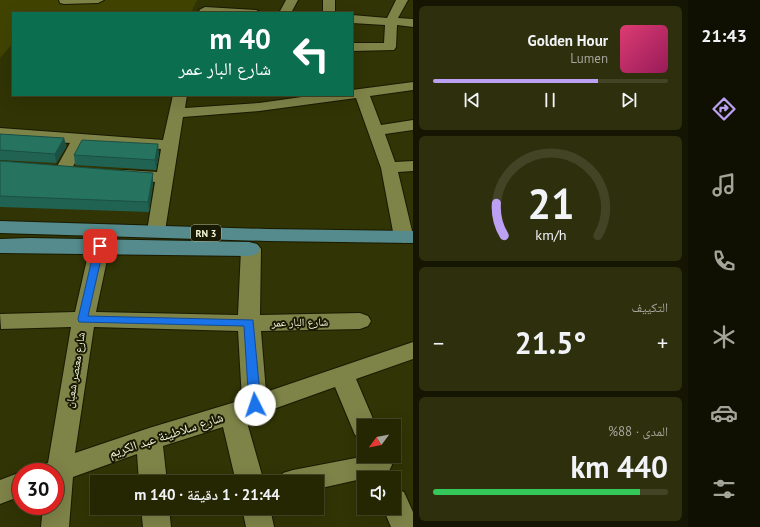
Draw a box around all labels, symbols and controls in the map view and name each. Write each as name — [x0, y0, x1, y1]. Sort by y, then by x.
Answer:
text: 40 m — [210, 20, 271, 57]
text: 21:43 — [701, 24, 747, 47]
icon: left — [285, 28, 337, 80]
text: Golden Hour — [528, 31, 608, 50]
text: Lumen — [570, 50, 608, 67]
text: شارع البار عمر — [179, 57, 271, 80]
icon: previous — [461, 89, 483, 111]
icon: pause — [539, 89, 561, 111]
icon: next — [618, 89, 640, 111]
icon: directions — [710, 95, 738, 123]
icon: music — [710, 171, 738, 199]
text: 21 — [527, 177, 574, 230]
road number: RN 3 — [191, 225, 221, 241]
text: km/h — [535, 225, 566, 244]
pin — [83, 229, 117, 263]
icon: arrive — [89, 235, 111, 257]
icon: phone — [710, 247, 738, 275]
text: التكييف — [632, 299, 668, 316]
street label: شارع البار عمر — [271, 315, 328, 330]
text: 21.5° — [515, 323, 586, 362]
icon: climate — [710, 323, 738, 351]
text: − — [433, 329, 444, 357]
text: + — [657, 329, 668, 357]
street label: شارع معنصر شعبان — [62, 331, 88, 409]
position arrow — [234, 384, 276, 426]
icon: car — [710, 399, 738, 427]
street label: شارع سلاطينة عبد الكريم — [107, 408, 226, 462]
north arrow — [357, 419, 401, 463]
map controls — [357, 419, 401, 515]
text: المدى · 88% — [608, 423, 668, 440]
text: 440 km — [570, 447, 668, 486]
speed limit sign: 30 — [12, 463, 64, 515]
button: sound — [357, 471, 401, 515]
icon: filters — [710, 475, 738, 503]
text: 21:44 · 1 دقيقة · 140 m — [134, 485, 280, 504]

